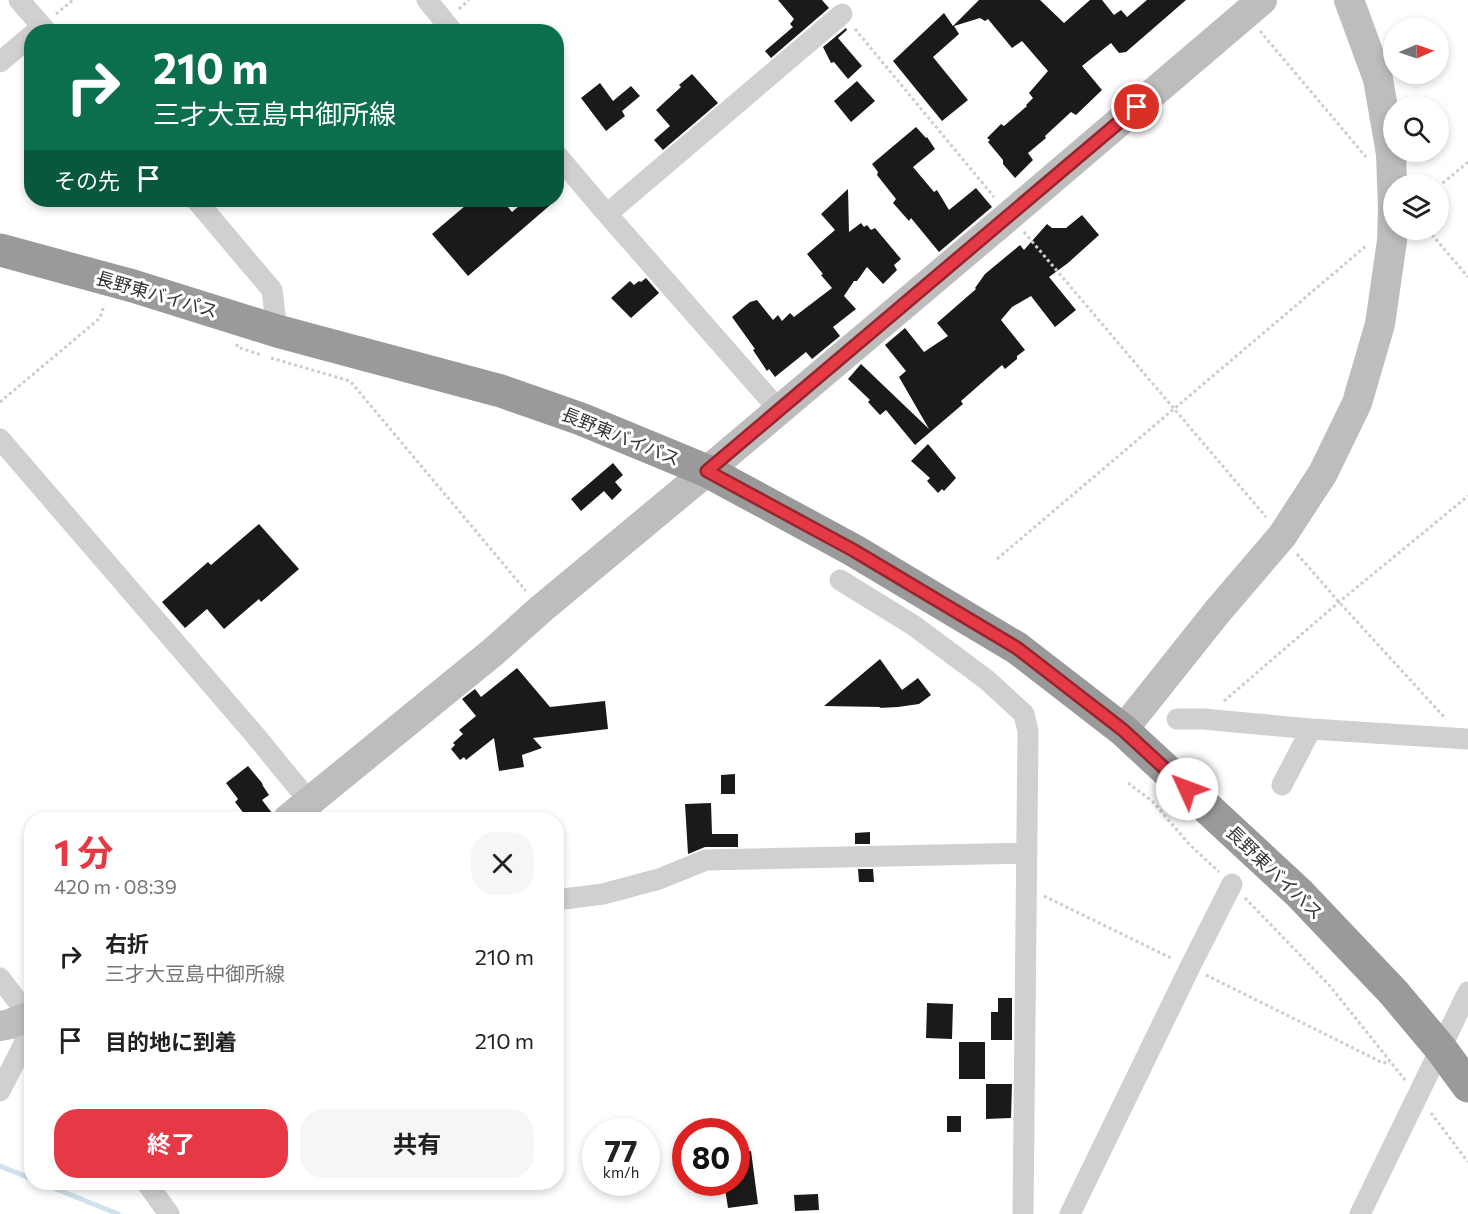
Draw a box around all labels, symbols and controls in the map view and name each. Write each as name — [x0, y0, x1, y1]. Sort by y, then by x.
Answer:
north arrow — [1383, 18, 1449, 84]
map controls — [1383, 18, 1449, 240]
text: 210 m — [153, 41, 268, 93]
icon: right — [54, 48, 132, 126]
pin — [1111, 81, 1162, 132]
icon: arrive — [1120, 90, 1153, 123]
button: search — [1383, 96, 1449, 162]
text: 三才大豆島中御所線 — [153, 97, 396, 130]
icon: arrive — [132, 162, 165, 195]
text: その先 — [54, 167, 120, 194]
button: layers — [1383, 174, 1449, 240]
street label: 長野東バイパス — [94, 266, 220, 322]
street label: 長野東バイパス — [559, 402, 683, 470]
position arrow — [1155, 757, 1219, 821]
street label: 長野東バイパス — [1222, 820, 1328, 924]
text: 1 分 — [54, 829, 113, 873]
button: close — [471, 832, 534, 895]
text: 420 m · 08:39 — [54, 874, 177, 898]
text: 右折 — [105, 930, 149, 957]
icon: right — [54, 940, 87, 973]
text: 210 m — [475, 943, 534, 970]
text: 三才大豆島中御所線 — [105, 961, 285, 985]
icon: arrive — [54, 1024, 87, 1057]
text: 210 m — [475, 1027, 534, 1054]
text: 目的地に到着 — [105, 1028, 237, 1055]
button: 終了 — [54, 1109, 288, 1178]
button: 共有 — [300, 1109, 534, 1178]
speed limit sign: 80 — [672, 1118, 750, 1196]
text: 77 — [605, 1131, 637, 1168]
text: km/h — [603, 1163, 639, 1181]

